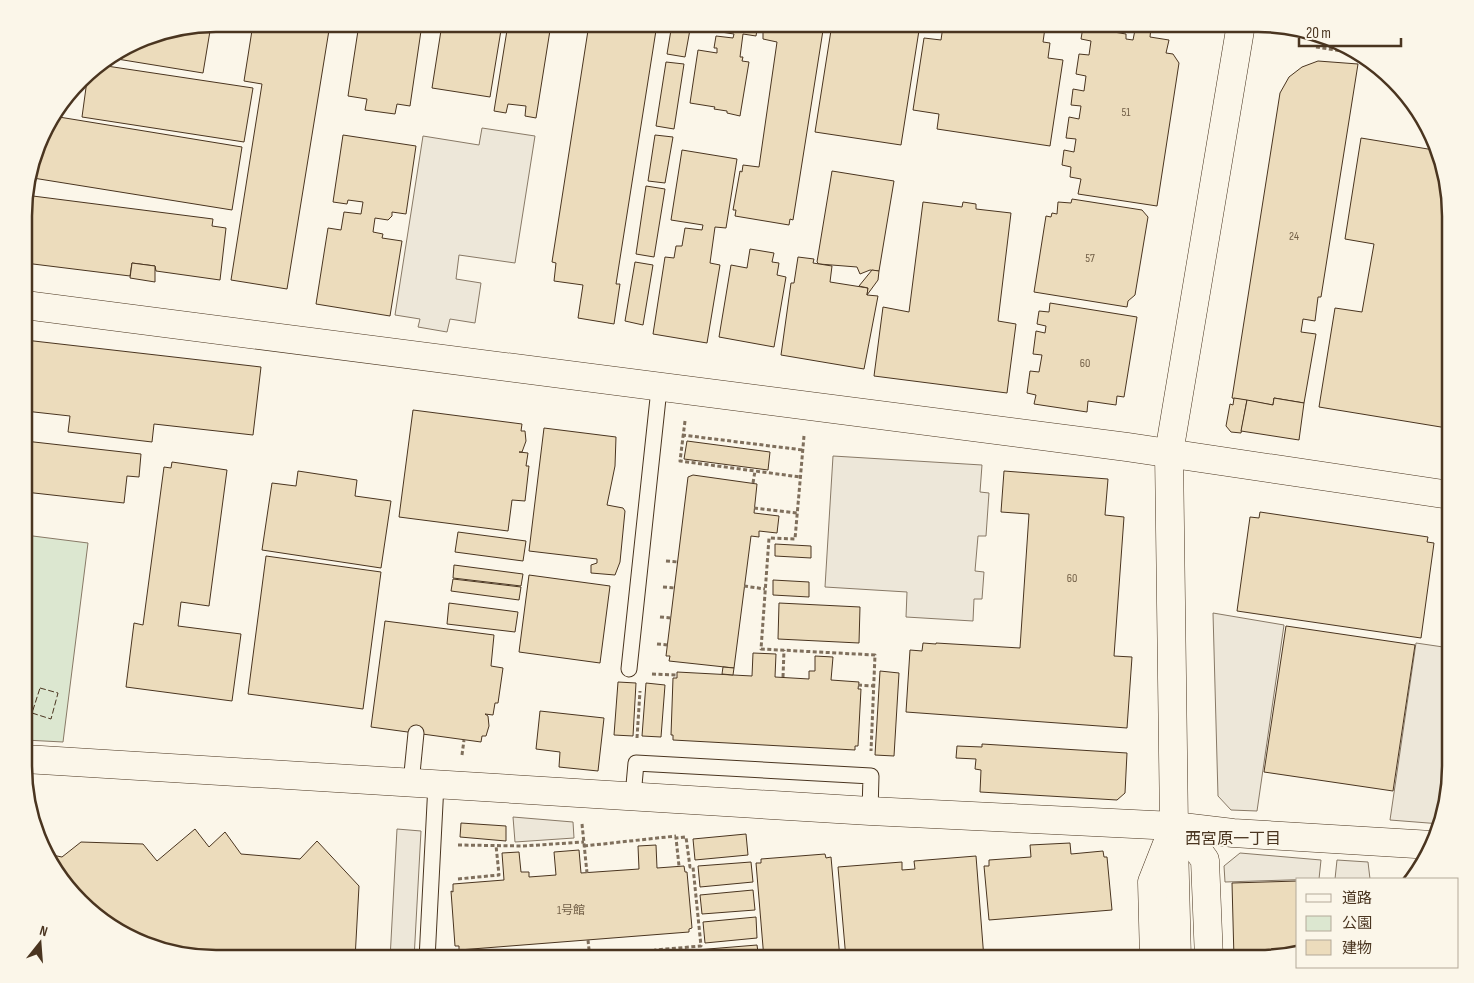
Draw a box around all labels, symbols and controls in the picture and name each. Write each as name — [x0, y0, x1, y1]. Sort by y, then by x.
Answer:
scale bar — [1299, 15, 1402, 47]
text: 20 m — [1306, 24, 1331, 43]
house number: 51 — [1121, 105, 1131, 120]
house number: 24 — [1289, 229, 1299, 244]
house number: 57 — [1085, 251, 1095, 266]
house number: 60 — [1080, 356, 1090, 371]
house number: 60 — [1067, 571, 1077, 586]
district label: 西宮原一丁目 — [1185, 830, 1281, 849]
legend — [1296, 878, 1459, 968]
text: 道路 — [1342, 889, 1372, 908]
house number: 1号館 — [557, 903, 585, 918]
text: 公園 — [1342, 914, 1372, 933]
north arrow — [15, 918, 65, 968]
text: N — [38, 922, 50, 940]
text: 建物 — [1342, 939, 1372, 958]

